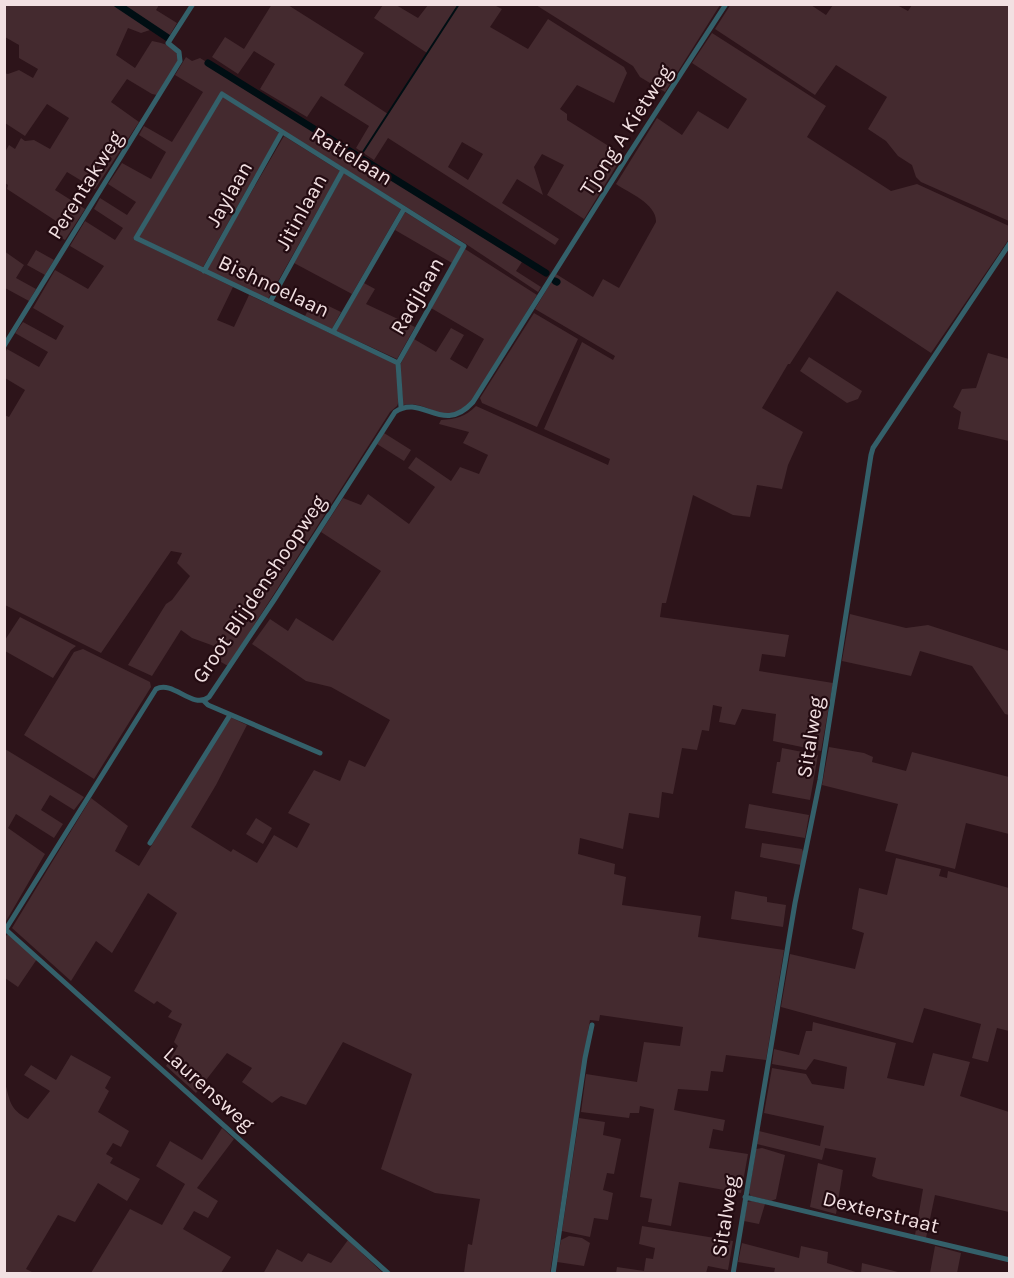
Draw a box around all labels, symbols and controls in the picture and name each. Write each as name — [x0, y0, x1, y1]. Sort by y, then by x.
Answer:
street label: Tjong A Kietweg — [575, 60, 677, 200]
street label: Ratielaan — [307, 122, 397, 190]
street label: Perentakweg — [42, 127, 128, 243]
street label: Jaylaan — [201, 157, 257, 231]
street label: Jitinlaan — [270, 170, 332, 254]
street label: Bishnoelaan — [215, 250, 333, 322]
street label: Radjlaan — [385, 253, 449, 339]
street label: Groot Blijdenshoopweg — [187, 490, 331, 687]
street label: Sitalweg — [792, 694, 828, 779]
street label: Laurensweg — [159, 1042, 260, 1136]
street label: Sitalweg — [707, 1173, 743, 1258]
street label: Dexterstraat — [820, 1186, 942, 1238]

